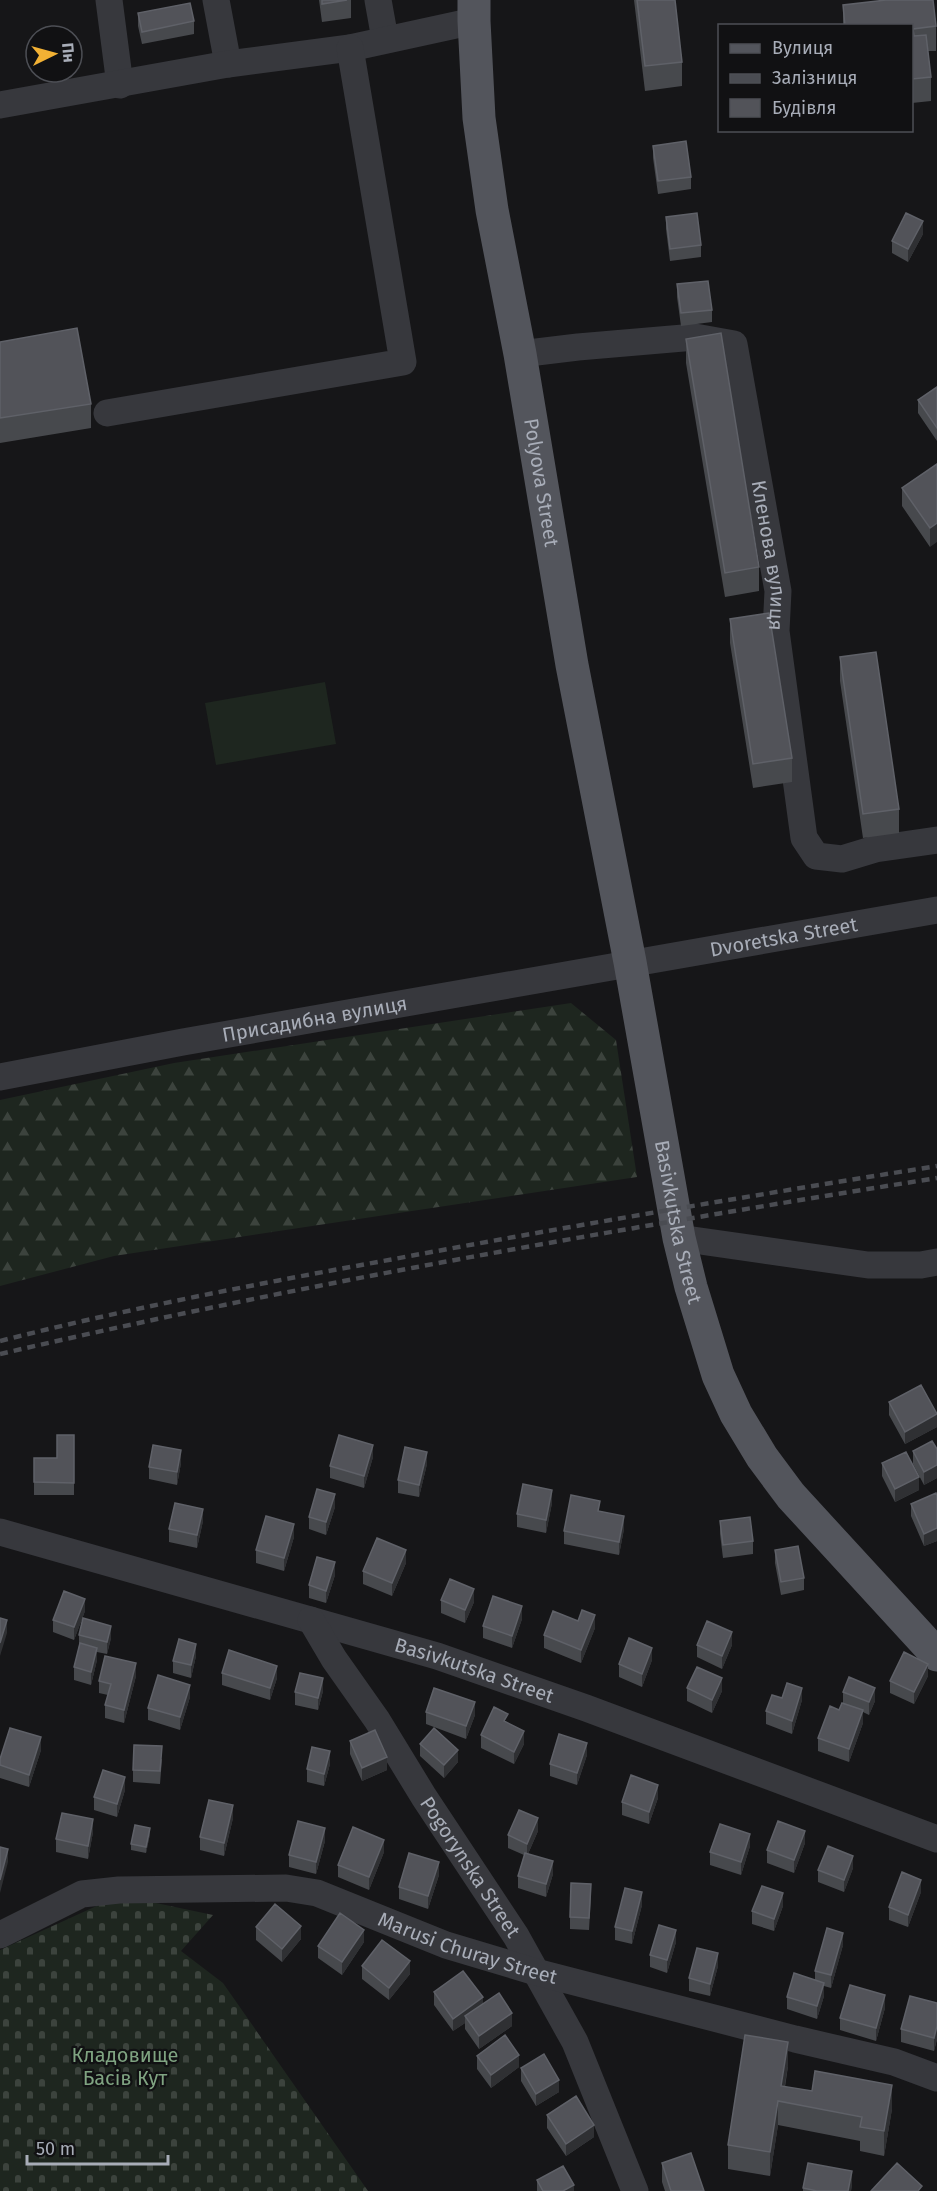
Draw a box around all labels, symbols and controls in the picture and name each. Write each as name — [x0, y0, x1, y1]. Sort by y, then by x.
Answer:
north arrow — [24, 24, 84, 84]
legend — [718, 24, 913, 132]
text: Вулиця — [772, 37, 833, 59]
text: Пн — [58, 42, 79, 64]
text: Залізниця — [772, 67, 858, 89]
text: Будівля — [772, 97, 836, 119]
street label: Polyova Street — [519, 416, 564, 549]
street label: Кленова вулиця — [746, 478, 791, 631]
street label: Dvoretska Street — [708, 912, 860, 962]
street label: Присадибна вулиця — [220, 991, 409, 1047]
street label: Basivkutska Street — [650, 1138, 708, 1307]
street label: Basivkutska Street — [392, 1633, 558, 1708]
street label: Pogorynska Street — [415, 1792, 526, 1942]
street label: Marusi Churay Street — [375, 1907, 561, 1989]
park label: Кладовище Басів Кут — [72, 2043, 178, 2090]
scale bar — [27, 2128, 168, 2166]
text: 50 m — [36, 2138, 75, 2160]

